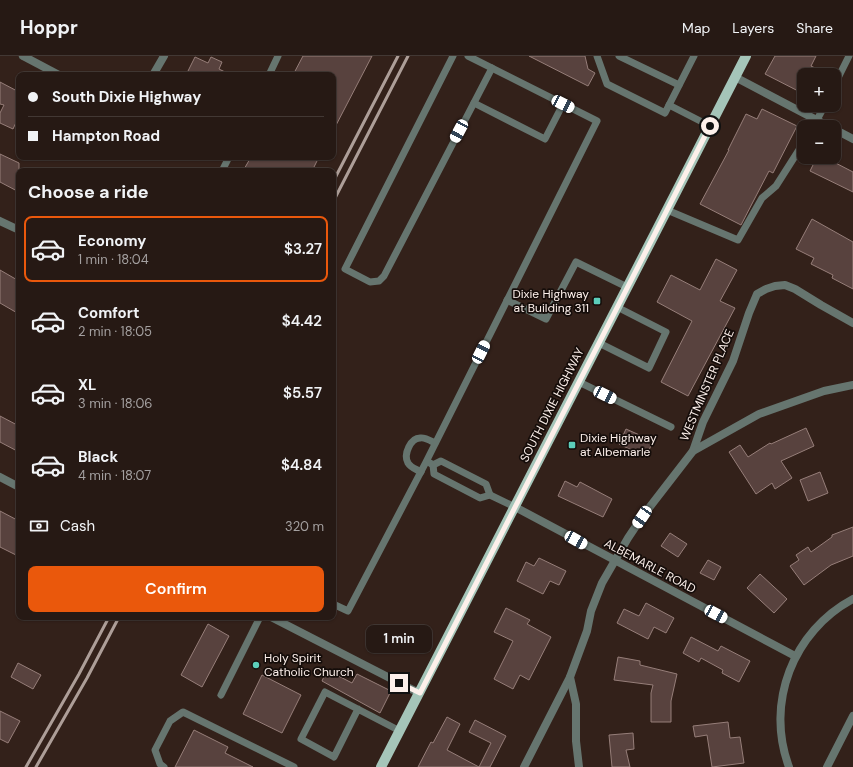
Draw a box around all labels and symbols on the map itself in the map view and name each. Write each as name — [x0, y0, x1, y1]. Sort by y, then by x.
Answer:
car — [550, 93, 576, 115]
route start — [701, 117, 719, 135]
car — [448, 118, 470, 144]
place label: Dixie Highway at Building 311 — [512, 286, 589, 316]
marker: Dixie Highway at Building 311 — [592, 296, 602, 306]
street label: WESTMINSTER PLACE — [676, 327, 738, 443]
car — [470, 339, 492, 365]
street label: SOUTH DIXIE HIGHWAY — [516, 345, 588, 465]
car — [592, 384, 618, 406]
place label: Dixie Highway at Albemarle — [580, 430, 657, 460]
marker: Dixie Highway at Albemarle — [567, 440, 577, 450]
car — [630, 504, 654, 530]
car — [563, 529, 589, 551]
street label: ALBEMARLE ROAD — [601, 535, 699, 597]
car — [703, 603, 729, 625]
callout: 1 min — [366, 625, 432, 653]
place label: Holy Spirit Catholic Church — [264, 650, 354, 680]
marker: Holy Spirit Catholic Church — [251, 660, 261, 670]
route end — [390, 674, 408, 692]

